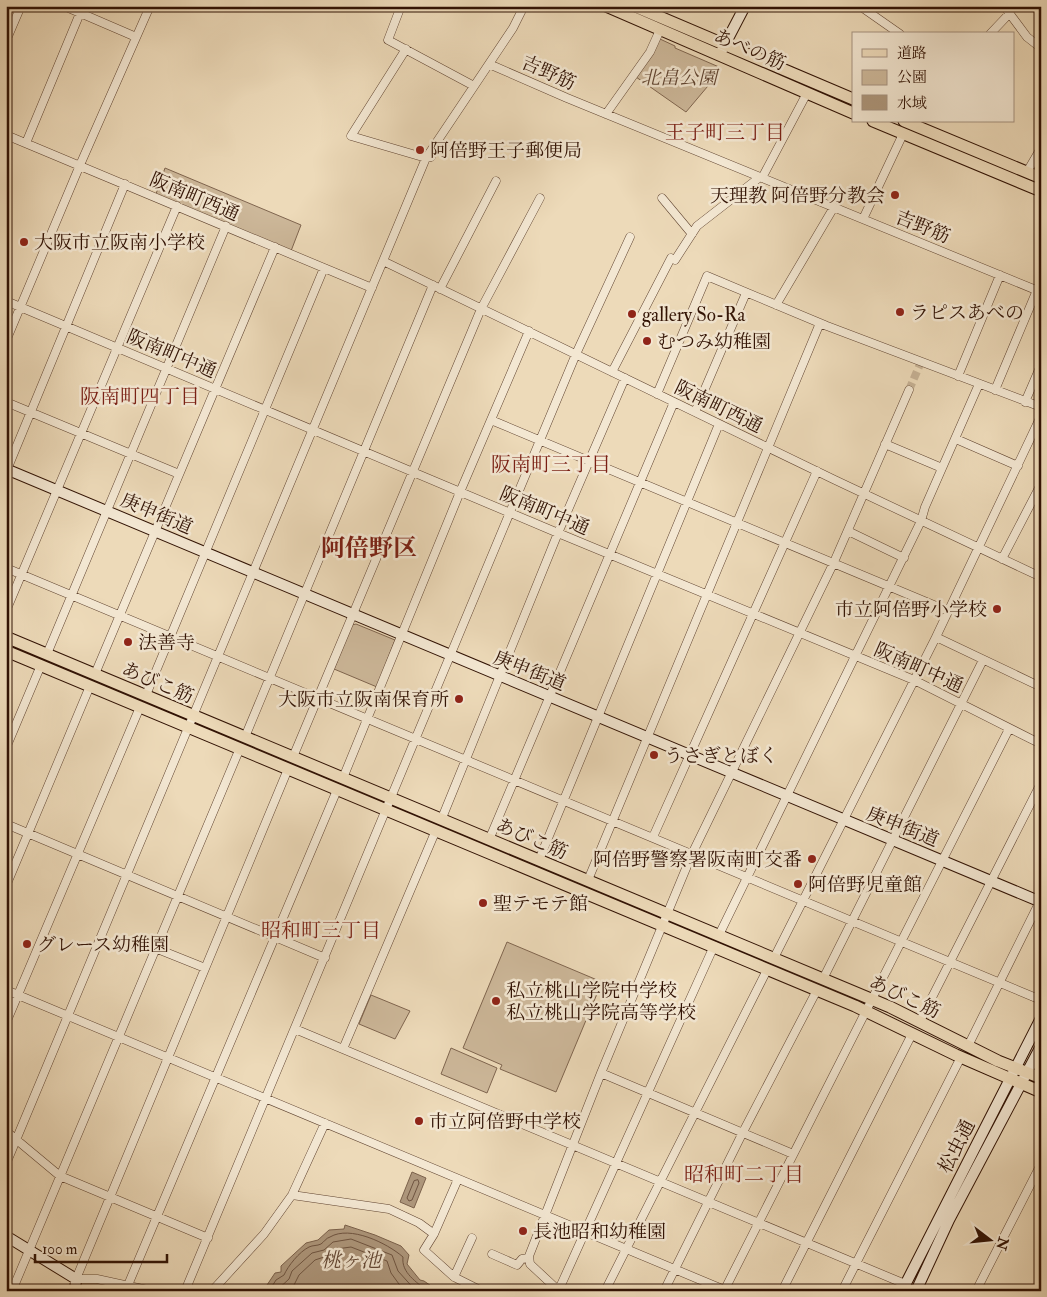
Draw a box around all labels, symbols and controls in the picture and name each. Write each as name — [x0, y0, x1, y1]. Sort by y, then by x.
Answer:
street label: あべの筋 — [710, 24, 789, 76]
legend — [852, 32, 1014, 122]
text: 道路 — [897, 44, 927, 63]
street label: 吉野筋 — [518, 50, 580, 95]
park label: 北畠公園 — [641, 66, 720, 90]
text: 公園 — [897, 68, 927, 87]
text: 水域 — [897, 94, 927, 113]
district label: 王子町三丁目 — [665, 120, 785, 145]
place label: 阿倍野王子郵便局 — [430, 139, 582, 163]
marker: 阿倍野王子郵便局 — [414, 144, 426, 156]
street label: 阪南町西通 — [146, 167, 243, 227]
place label: 天理教 阿倍野分教会 — [710, 184, 885, 208]
marker: 天理教 阿倍野分教会 — [889, 189, 901, 201]
street label: 吉野筋 — [892, 205, 954, 249]
place label: 大阪市立阪南小学校 — [34, 231, 205, 255]
marker: 大阪市立阪南小学校 — [18, 236, 30, 248]
place label: ラピスあべの — [910, 301, 1024, 325]
place label: gallery So-Ra — [642, 303, 746, 327]
marker: ラピスあべの — [894, 306, 906, 318]
marker: gallery So-Ra — [626, 308, 638, 320]
street label: 阪南町中通 — [123, 324, 220, 384]
place label: むつみ幼稚園 — [657, 330, 771, 354]
marker: むつみ幼稚園 — [641, 335, 653, 347]
street label: 阪南町西通 — [671, 375, 767, 439]
district label: 阪南町四丁目 — [80, 384, 200, 409]
district label: 阪南町三丁目 — [491, 452, 611, 477]
street label: 阪南町中通 — [496, 481, 593, 541]
street label: 庚申街道 — [117, 488, 196, 540]
district label: 阿倍野区 — [321, 533, 417, 564]
place label: 市立阿倍野小学校 — [835, 598, 987, 622]
marker: 市立阿倍野小学校 — [991, 603, 1003, 615]
place label: 法善寺 — [138, 631, 195, 655]
marker: 法善寺 — [122, 636, 134, 648]
street label: 阪南町中通 — [870, 638, 967, 698]
street label: 庚申街道 — [490, 646, 569, 696]
street label: あびこ筋 — [118, 657, 197, 709]
place label: 大阪市立阪南保育所 — [278, 688, 449, 712]
marker: 大阪市立阪南保育所 — [453, 693, 465, 705]
place label: うさぎとぼく — [664, 744, 778, 768]
marker: うさぎとぼく — [648, 749, 660, 761]
street label: 庚申街道 — [863, 802, 942, 852]
street label: あびこ筋 — [492, 813, 571, 865]
place label: 阿倍野警察署阪南町交番 — [593, 848, 802, 872]
marker: 阿倍野警察署阪南町交番 — [806, 853, 818, 865]
place label: 阿倍野児童館 — [808, 873, 922, 897]
marker: 阿倍野児童館 — [792, 878, 804, 890]
place label: 聖テモテ館 — [493, 892, 588, 916]
marker: 聖テモテ館 — [477, 897, 489, 909]
district label: 昭和町三丁目 — [261, 918, 381, 943]
place label: グレース幼稚園 — [37, 933, 169, 957]
marker: グレース幼稚園 — [21, 938, 33, 950]
street label: あびこ筋 — [865, 970, 944, 1024]
place label: 私立桃山学院中学校 私立桃山学院高等学校 — [506, 979, 696, 1025]
marker: 私立桃山学院中学校 私立桃山学院高等学校 — [490, 995, 502, 1007]
place label: 市立阿倍野中学校 — [429, 1110, 581, 1134]
marker: 市立阿倍野中学校 — [413, 1115, 425, 1127]
street label: 松虫通 — [933, 1116, 981, 1177]
district label: 昭和町二丁目 — [684, 1162, 804, 1187]
north arrow — [964, 1214, 1014, 1264]
place label: 長池昭和幼稚園 — [533, 1220, 666, 1244]
marker: 長池昭和幼稚園 — [517, 1225, 529, 1237]
scale bar — [35, 1232, 168, 1264]
text: N — [992, 1234, 1012, 1252]
text: 100 m — [42, 1240, 78, 1259]
water label: 桃ヶ池 — [321, 1248, 383, 1273]

